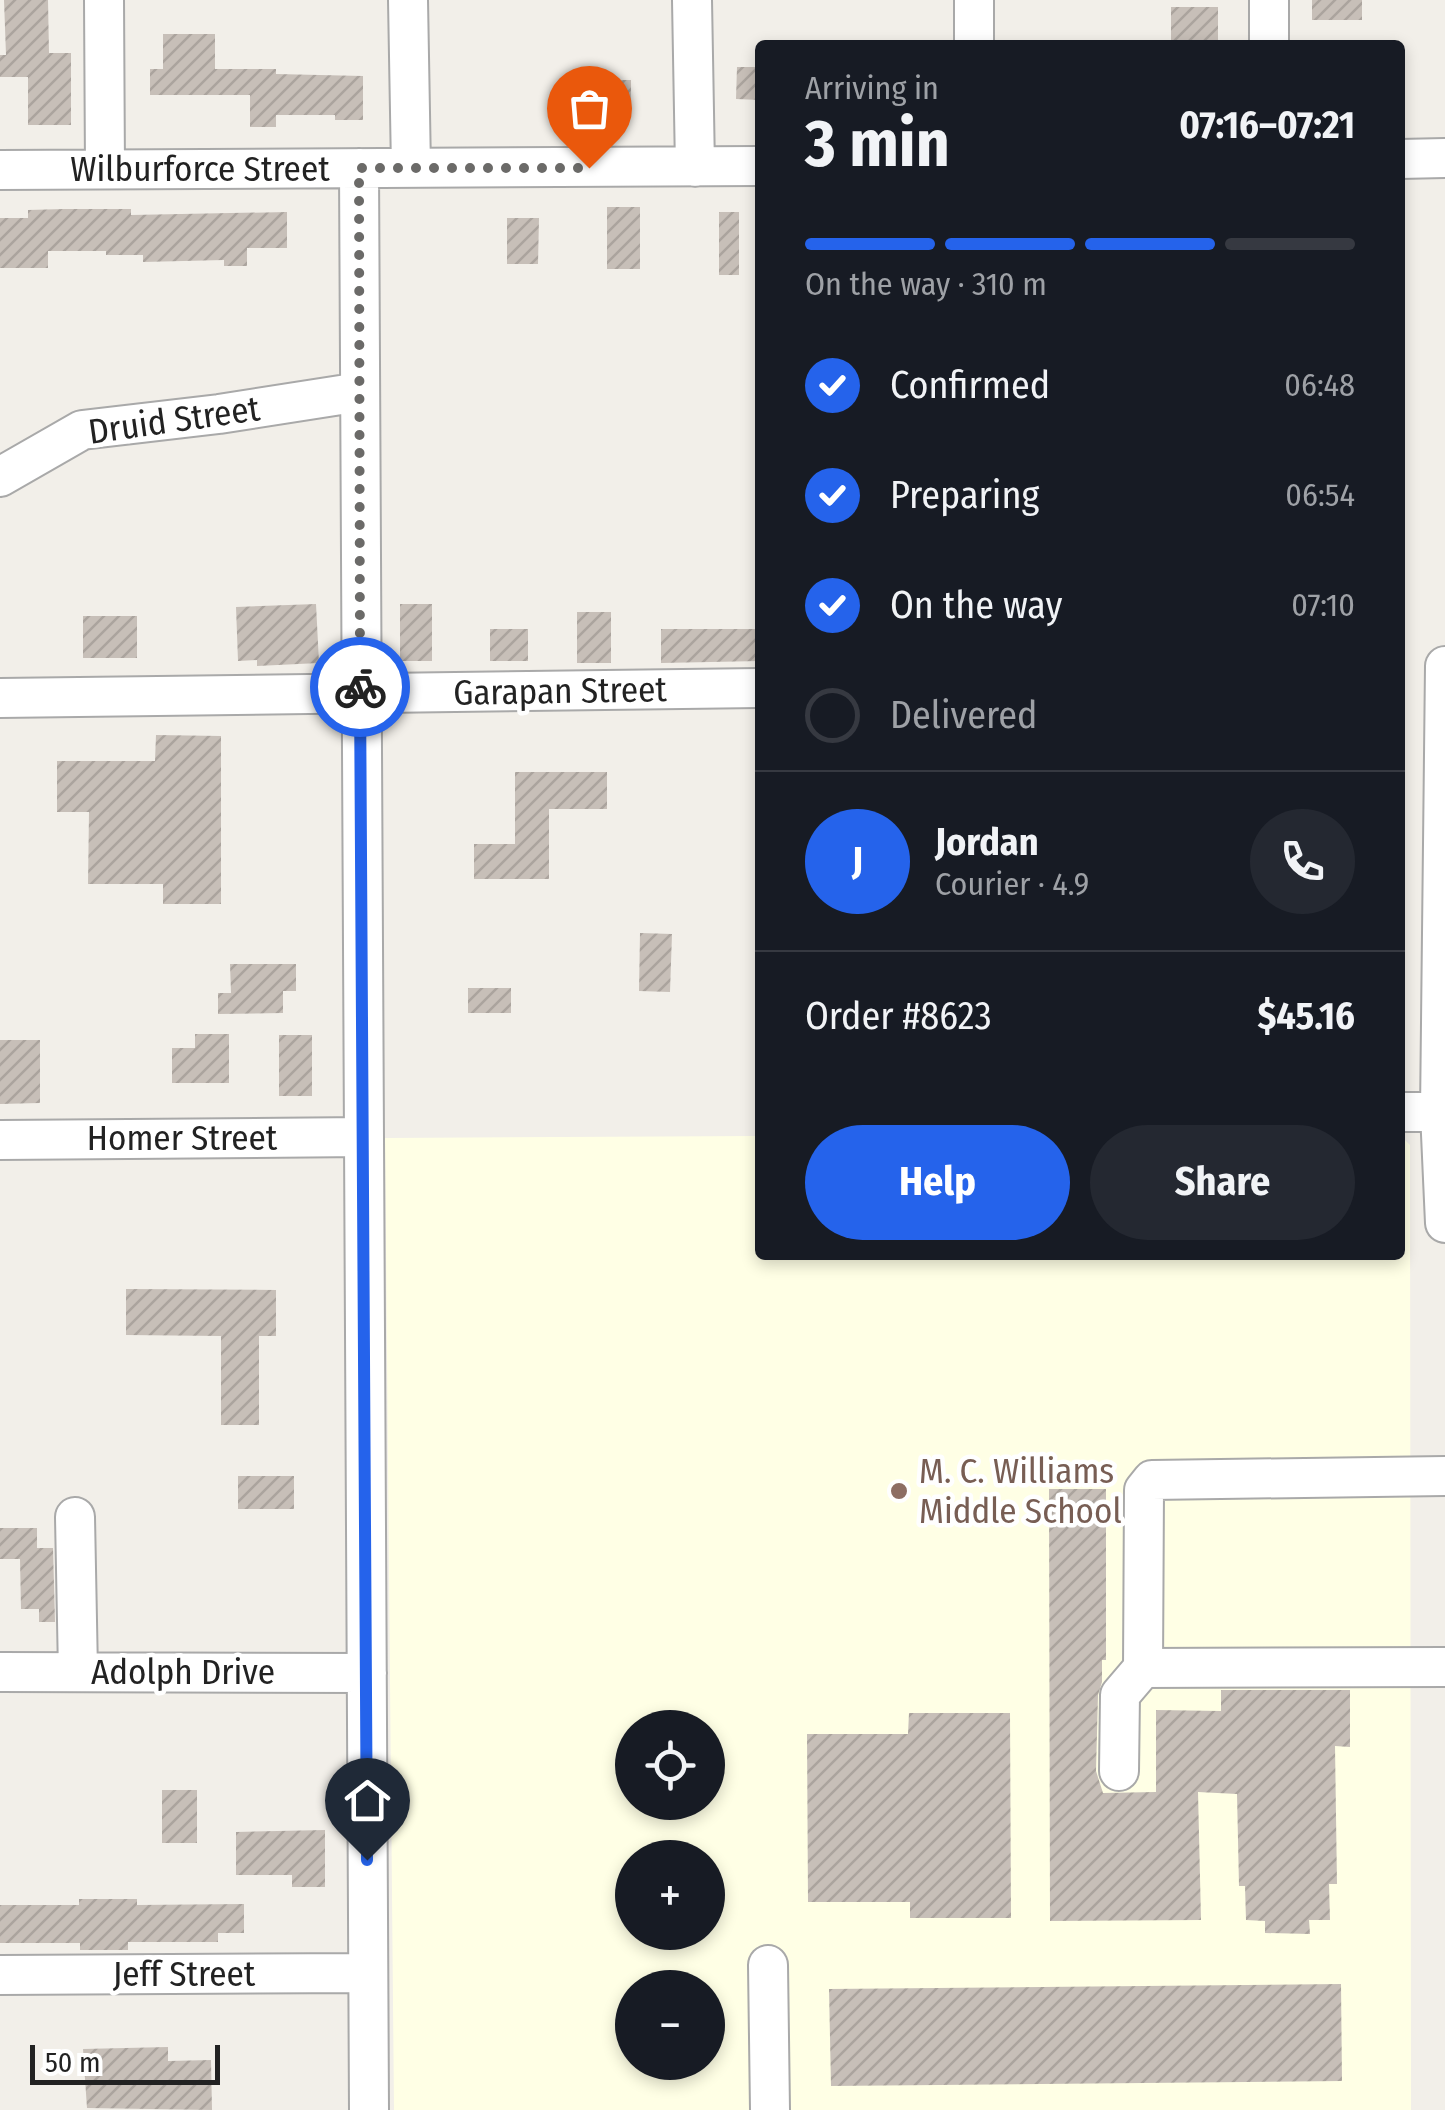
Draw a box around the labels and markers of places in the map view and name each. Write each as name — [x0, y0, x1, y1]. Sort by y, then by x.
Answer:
pin — [547, 66, 632, 169]
place label: M. C. Williams Middle School — [919, 1450, 1122, 1532]
marker: M. C. Williams Middle School — [888, 1480, 910, 1502]
pin — [325, 1758, 410, 1861]

